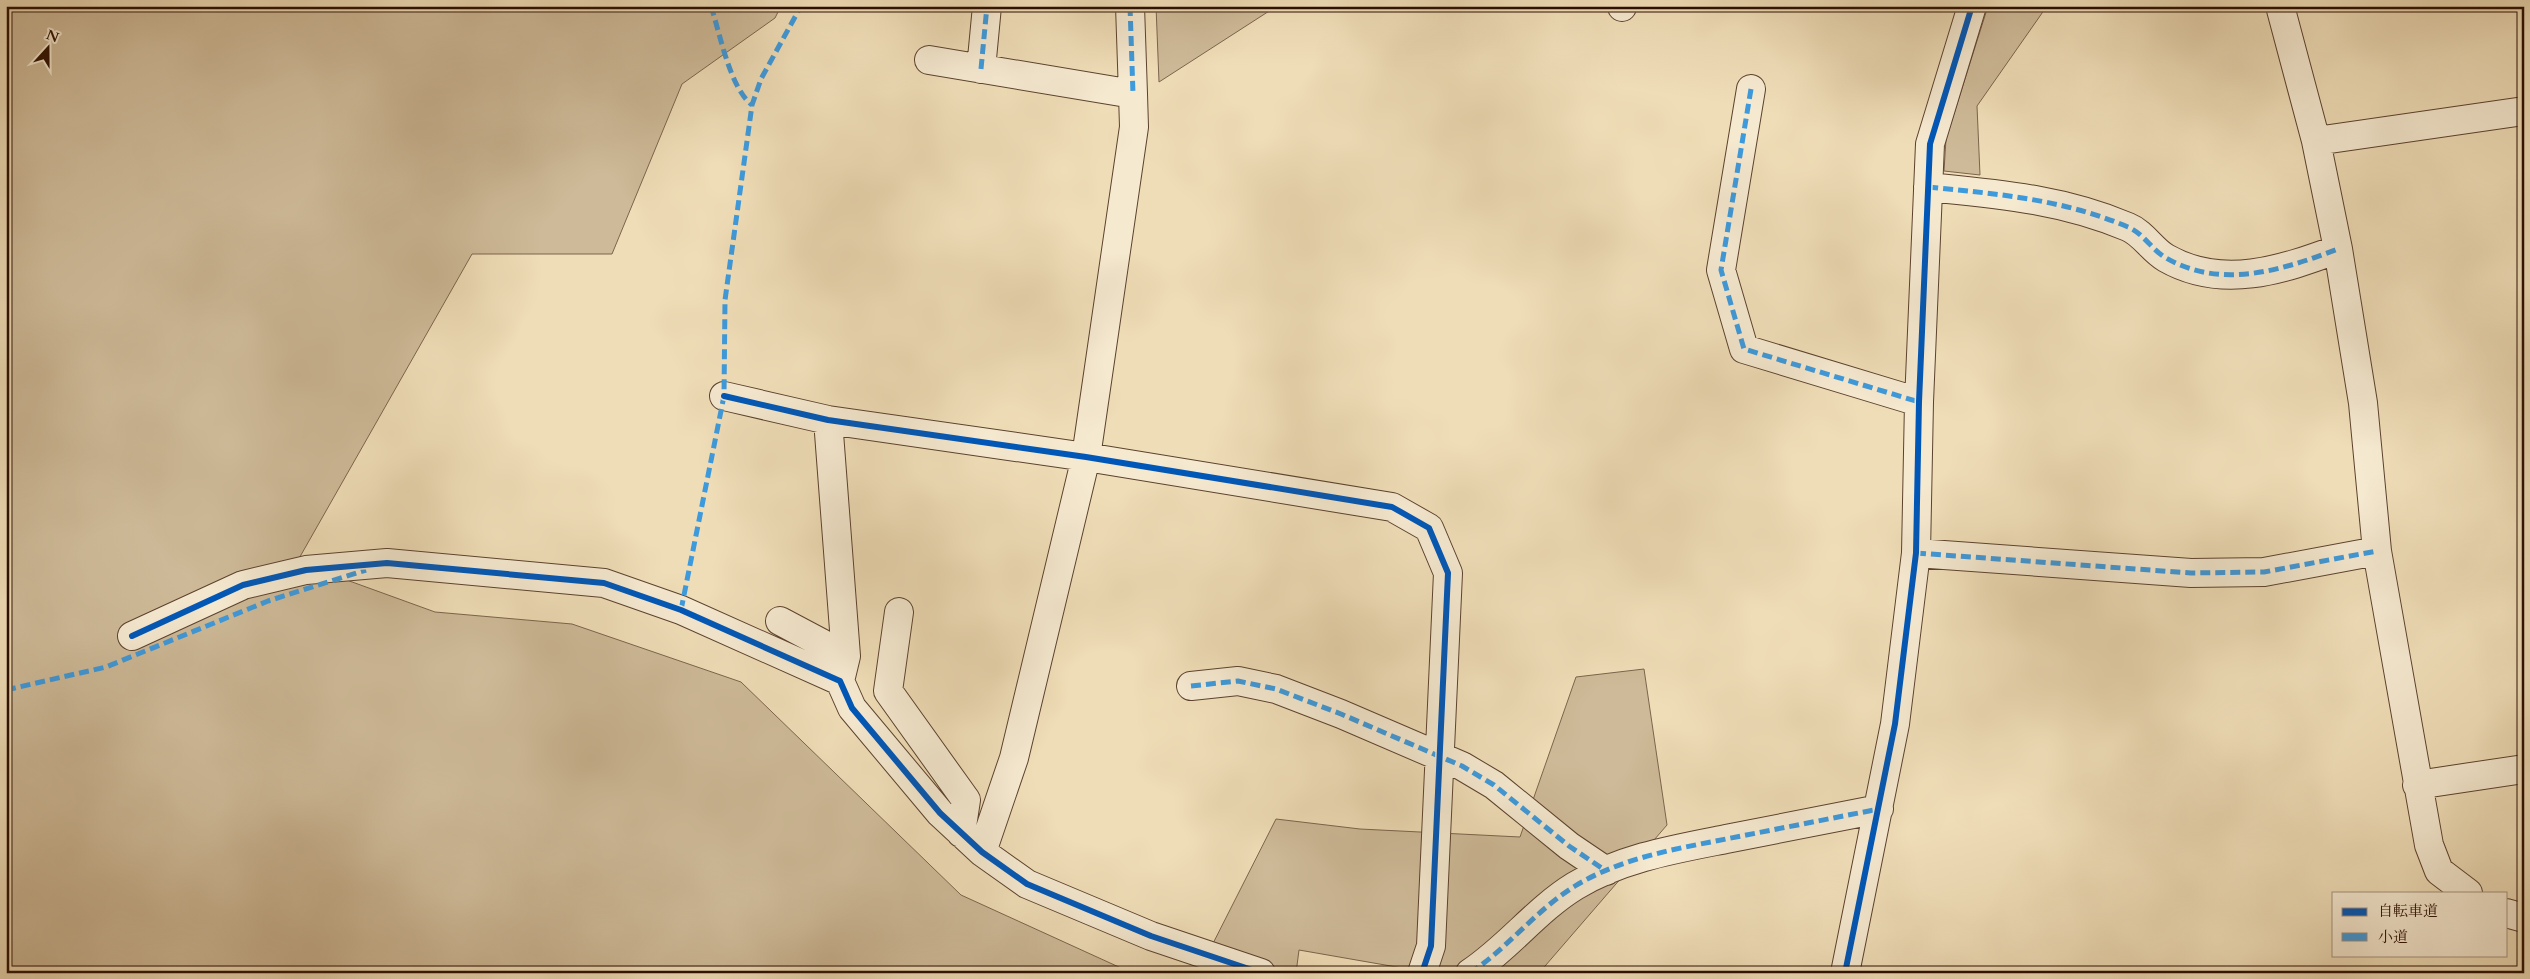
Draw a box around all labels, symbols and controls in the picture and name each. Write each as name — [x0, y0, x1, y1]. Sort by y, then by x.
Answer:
north arrow — [22, 22, 72, 72]
text: N — [43, 25, 62, 47]
legend — [2332, 892, 2508, 956]
text: 自転車道 — [2378, 901, 2438, 921]
text: 小道 — [2378, 927, 2408, 947]

